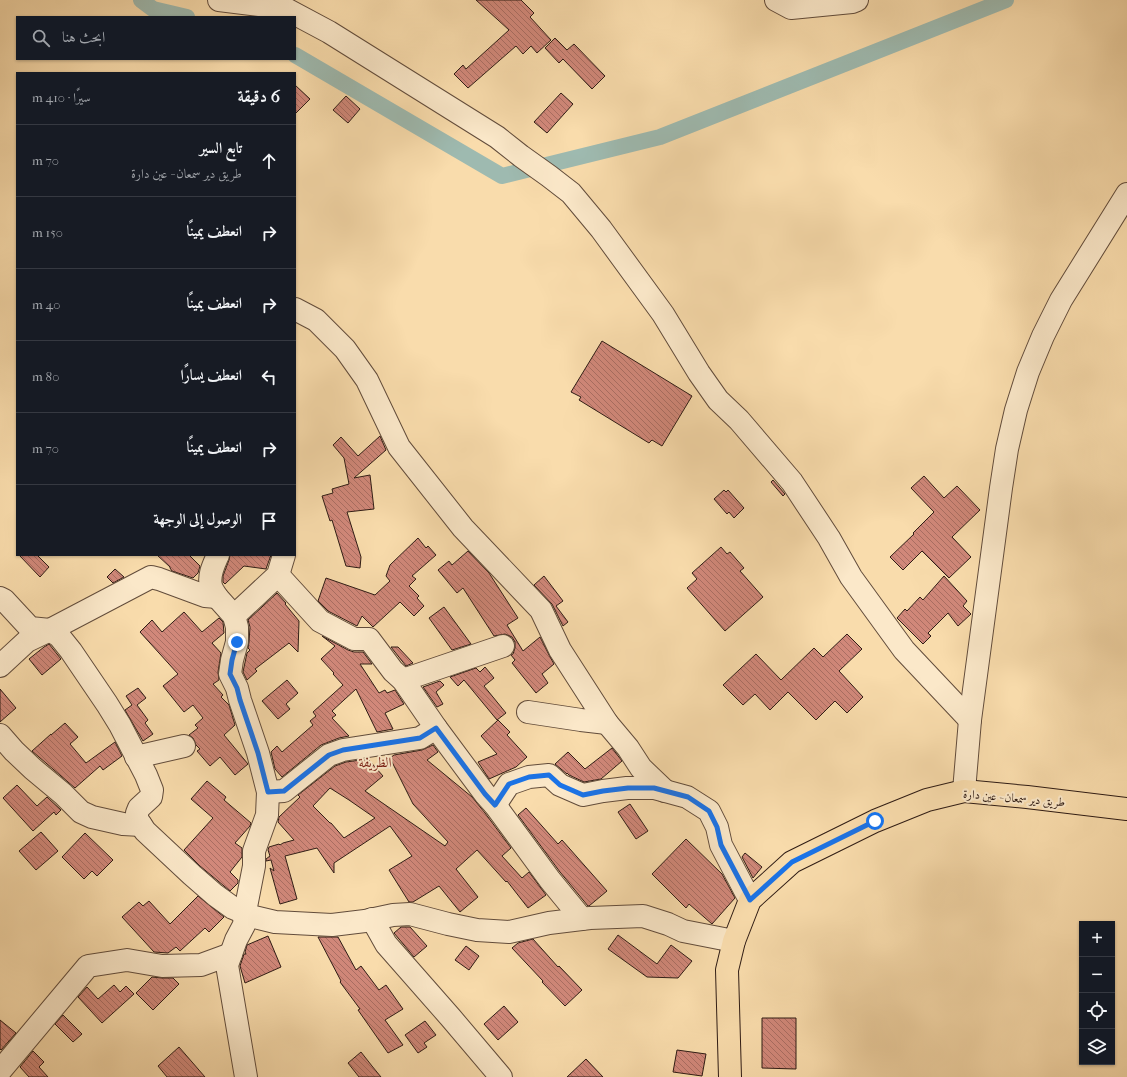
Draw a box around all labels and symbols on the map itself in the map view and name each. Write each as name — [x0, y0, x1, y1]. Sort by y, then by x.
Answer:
route end — [228, 633, 246, 651]
district label: الظريفة — [359, 754, 391, 771]
street label: طريق دير سمعان - عين دارة — [962, 787, 1066, 810]
route start — [866, 812, 884, 830]

